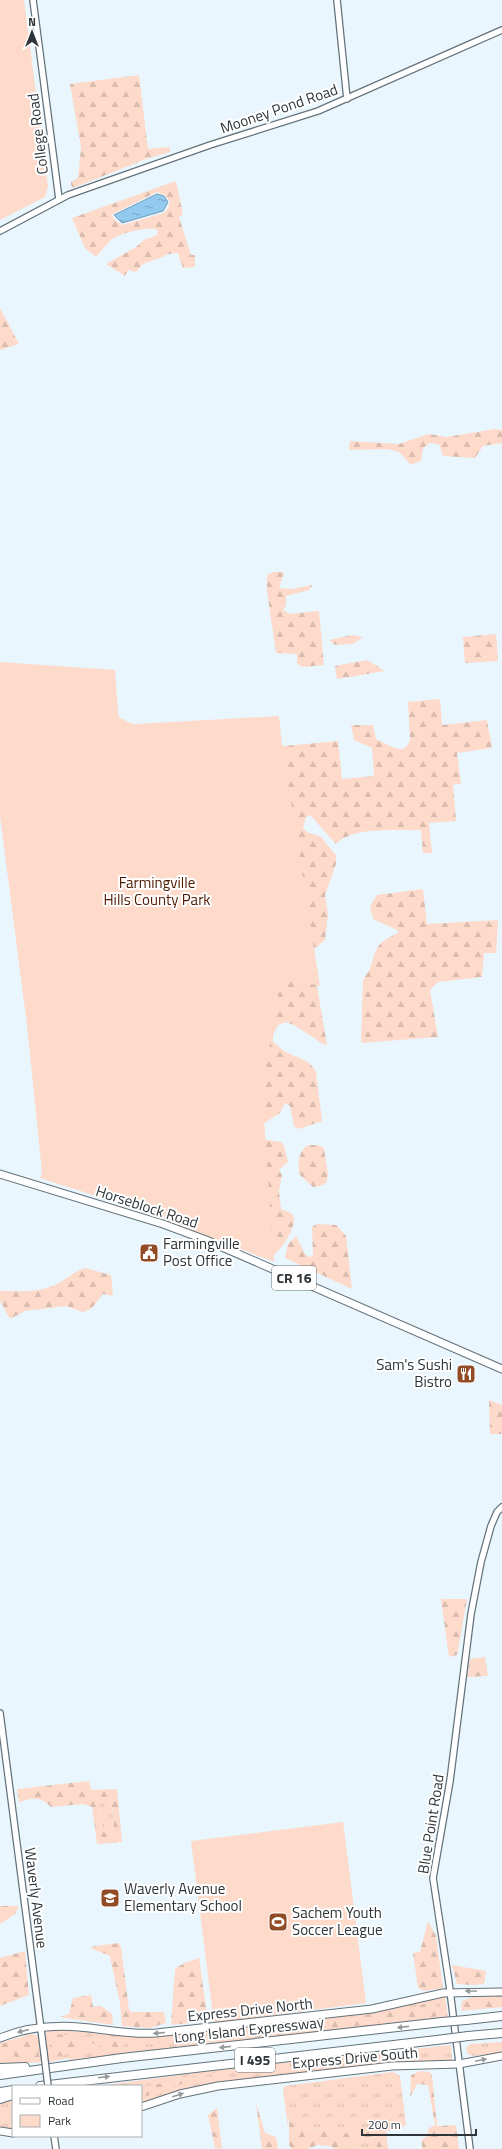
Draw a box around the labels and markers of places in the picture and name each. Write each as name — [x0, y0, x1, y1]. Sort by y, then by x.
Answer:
place label: Farmingville Post Office — [163, 1232, 240, 1272]
public building icon: Farmingville Post Office — [138, 1242, 160, 1264]
place label: Sam's Sushi Bistro — [376, 1353, 452, 1393]
restaurant icon: Sam's Sushi Bistro — [455, 1363, 477, 1385]
place label: Waverly Avenue Elementary School — [124, 1877, 242, 1917]
school or university icon: Waverly Avenue Elementary School — [99, 1887, 121, 1909]
place label: Sachem Youth Soccer League — [292, 1901, 382, 1941]
sports icon: Sachem Youth Soccer League — [267, 1911, 289, 1933]

